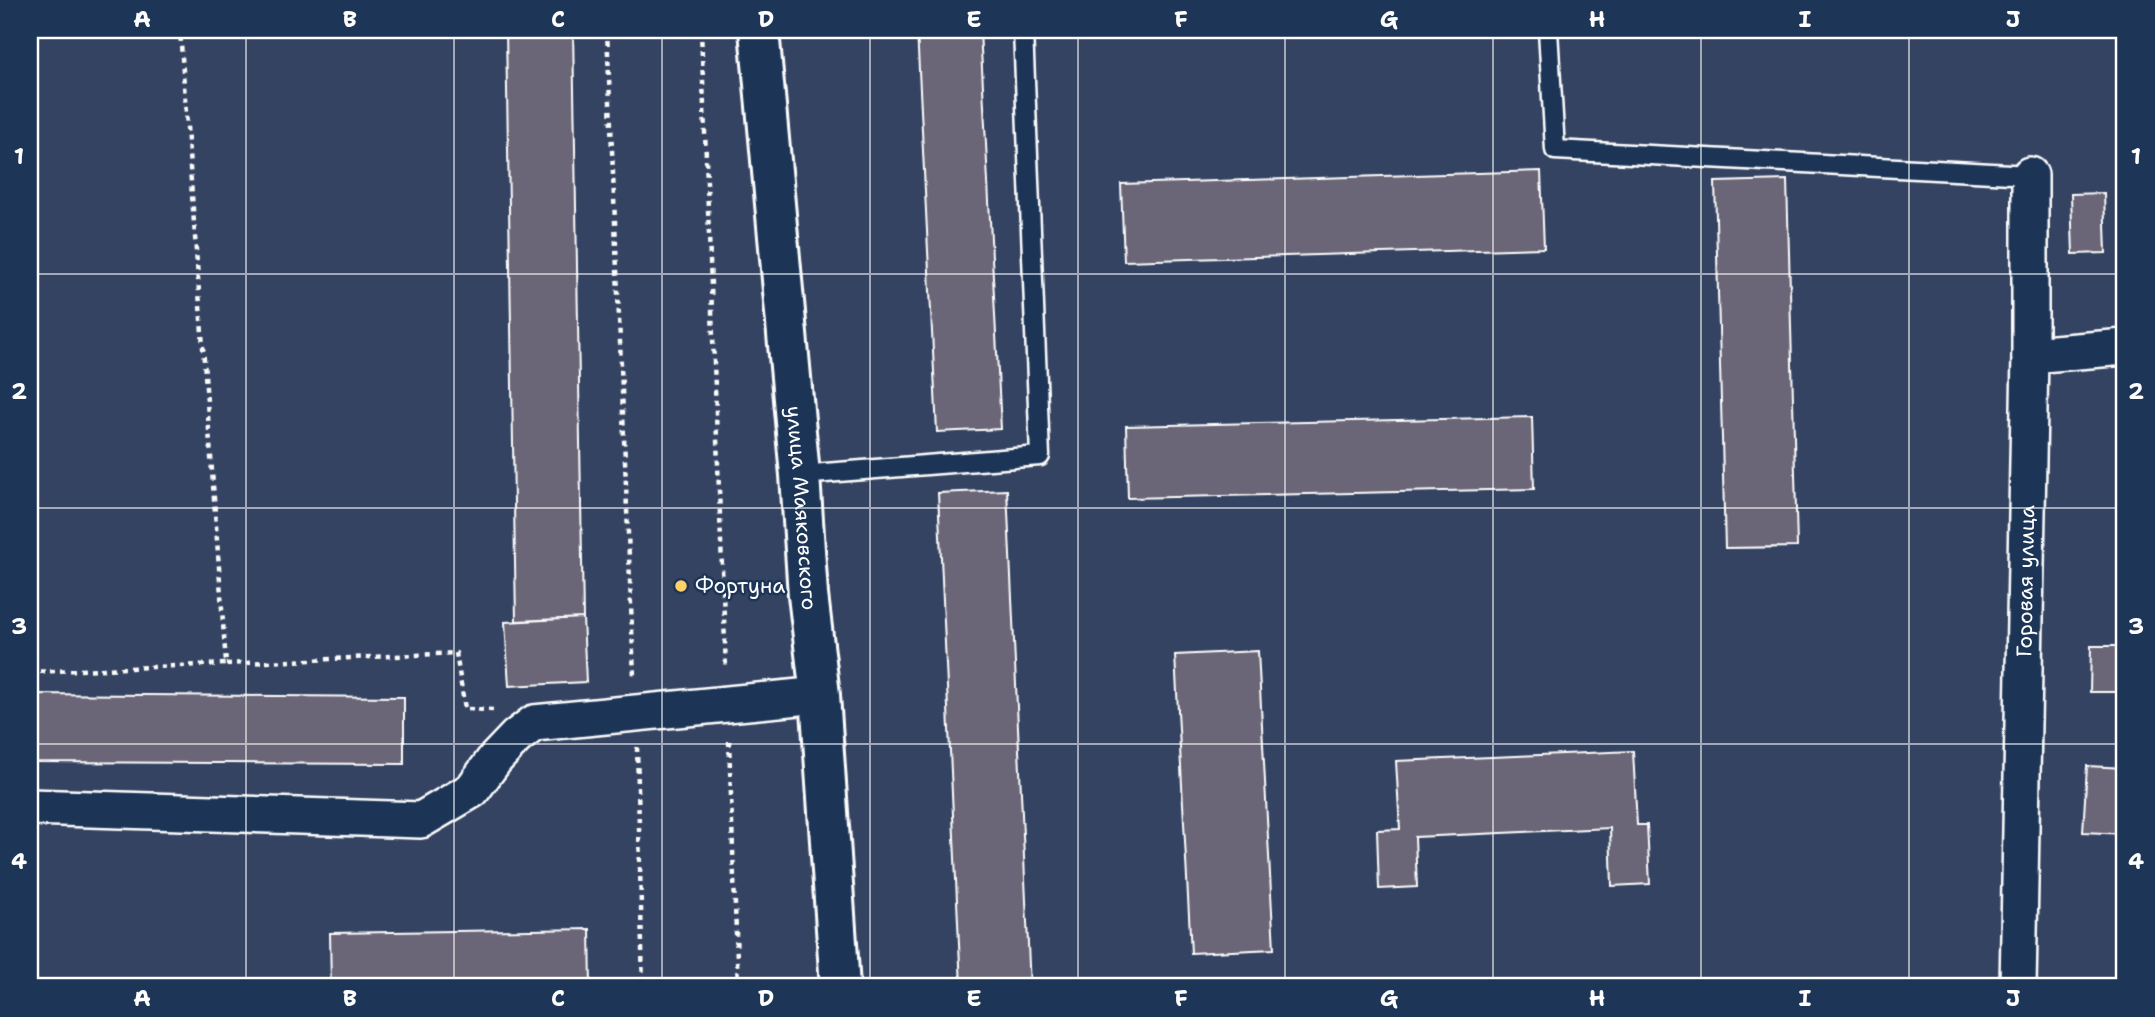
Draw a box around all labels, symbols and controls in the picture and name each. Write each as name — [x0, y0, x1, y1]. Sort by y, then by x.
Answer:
text: A — [133, 4, 151, 34]
text: B — [343, 4, 357, 34]
text: C — [551, 4, 565, 34]
text: D — [758, 4, 774, 34]
text: E — [966, 4, 982, 34]
text: F — [1174, 4, 1188, 34]
text: G — [1380, 4, 1399, 34]
text: H — [1589, 4, 1605, 34]
text: I — [1799, 4, 1812, 34]
text: J — [2006, 4, 2020, 34]
text: 1 — [14, 141, 24, 171]
text: 1 — [2131, 141, 2141, 171]
text: 2 — [11, 376, 27, 406]
text: 2 — [2128, 376, 2144, 406]
street label: улица Маяковского — [780, 405, 824, 612]
street label: Горовая улица — [2010, 505, 2041, 657]
place label: Фортуна — [695, 572, 785, 600]
marker: Фортуна — [673, 578, 689, 594]
text: 3 — [11, 611, 27, 641]
text: 3 — [2128, 611, 2144, 641]
text: 4 — [11, 846, 27, 876]
text: 4 — [2128, 846, 2144, 876]
text: A — [133, 983, 151, 1013]
text: B — [343, 983, 357, 1013]
text: C — [551, 983, 565, 1013]
text: D — [758, 983, 774, 1013]
text: E — [966, 983, 982, 1013]
text: F — [1174, 983, 1188, 1013]
text: G — [1380, 983, 1399, 1013]
text: H — [1589, 983, 1605, 1013]
text: I — [1799, 983, 1812, 1013]
text: J — [2006, 983, 2020, 1013]

